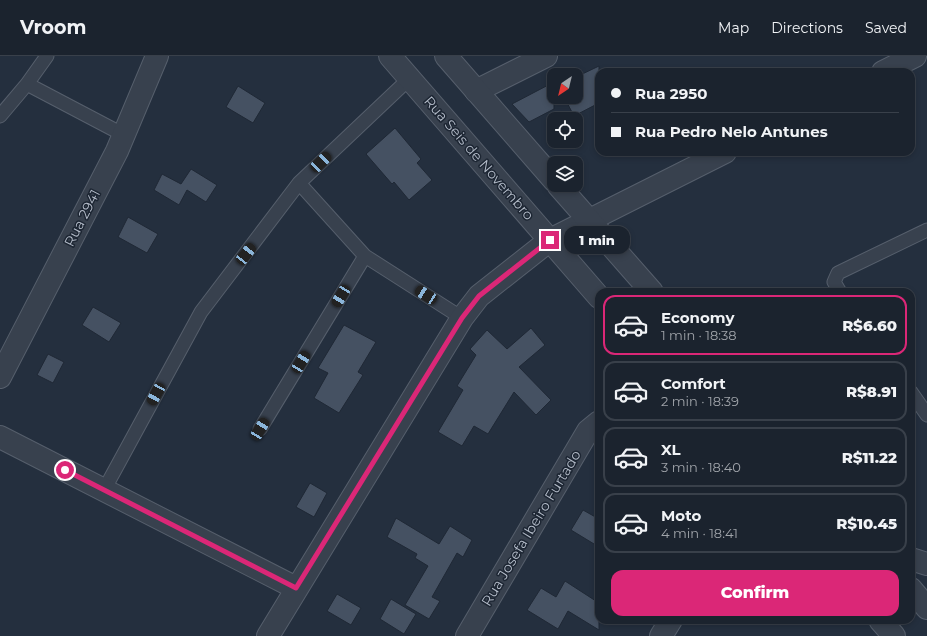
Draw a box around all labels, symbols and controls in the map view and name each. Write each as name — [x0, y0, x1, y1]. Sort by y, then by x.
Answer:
text: Vroom — [20, 16, 86, 39]
text: Map — [718, 19, 749, 37]
text: Directions — [771, 19, 843, 37]
text: Saved — [865, 19, 907, 37]
north arrow — [547, 68, 583, 104]
map controls — [547, 68, 583, 192]
text: Rua 2950 — [635, 84, 707, 103]
street label: Rua Seis de Novembro — [420, 92, 538, 224]
button: locate — [547, 112, 583, 148]
text: Rua Pedro Nelo Antunes — [635, 122, 828, 141]
car — [308, 149, 334, 175]
button: layers — [547, 156, 583, 192]
street label: Rua 2941 — [60, 186, 104, 250]
callout: 1 min — [564, 226, 630, 254]
route end — [541, 231, 559, 249]
text: 1 min — [579, 232, 615, 248]
car — [234, 241, 258, 267]
car — [330, 283, 352, 309]
car — [413, 283, 439, 307]
icon: car — [613, 307, 649, 343]
text: Economy — [661, 308, 734, 327]
text: R$6.60 — [842, 316, 897, 335]
text: 1 min · 18:38 — [661, 327, 737, 343]
car — [290, 349, 312, 375]
icon: car — [613, 373, 649, 409]
text: Comfort — [661, 374, 726, 393]
car — [145, 381, 167, 407]
text: R$8.91 — [846, 382, 897, 401]
text: 2 min · 18:39 — [661, 393, 739, 409]
car — [249, 416, 271, 442]
icon: car — [613, 439, 649, 475]
text: XL — [661, 440, 680, 459]
street label: Rua Josefa Ibeiro Furtado — [477, 447, 585, 609]
text: R$11.22 — [842, 448, 897, 467]
text: 3 min · 18:40 — [661, 459, 741, 475]
route start — [56, 461, 74, 479]
icon: car — [613, 505, 649, 541]
text: Moto — [661, 506, 701, 525]
text: R$10.45 — [836, 514, 897, 533]
text: 4 min · 18:41 — [661, 525, 738, 541]
button: Confirm — [611, 570, 899, 616]

